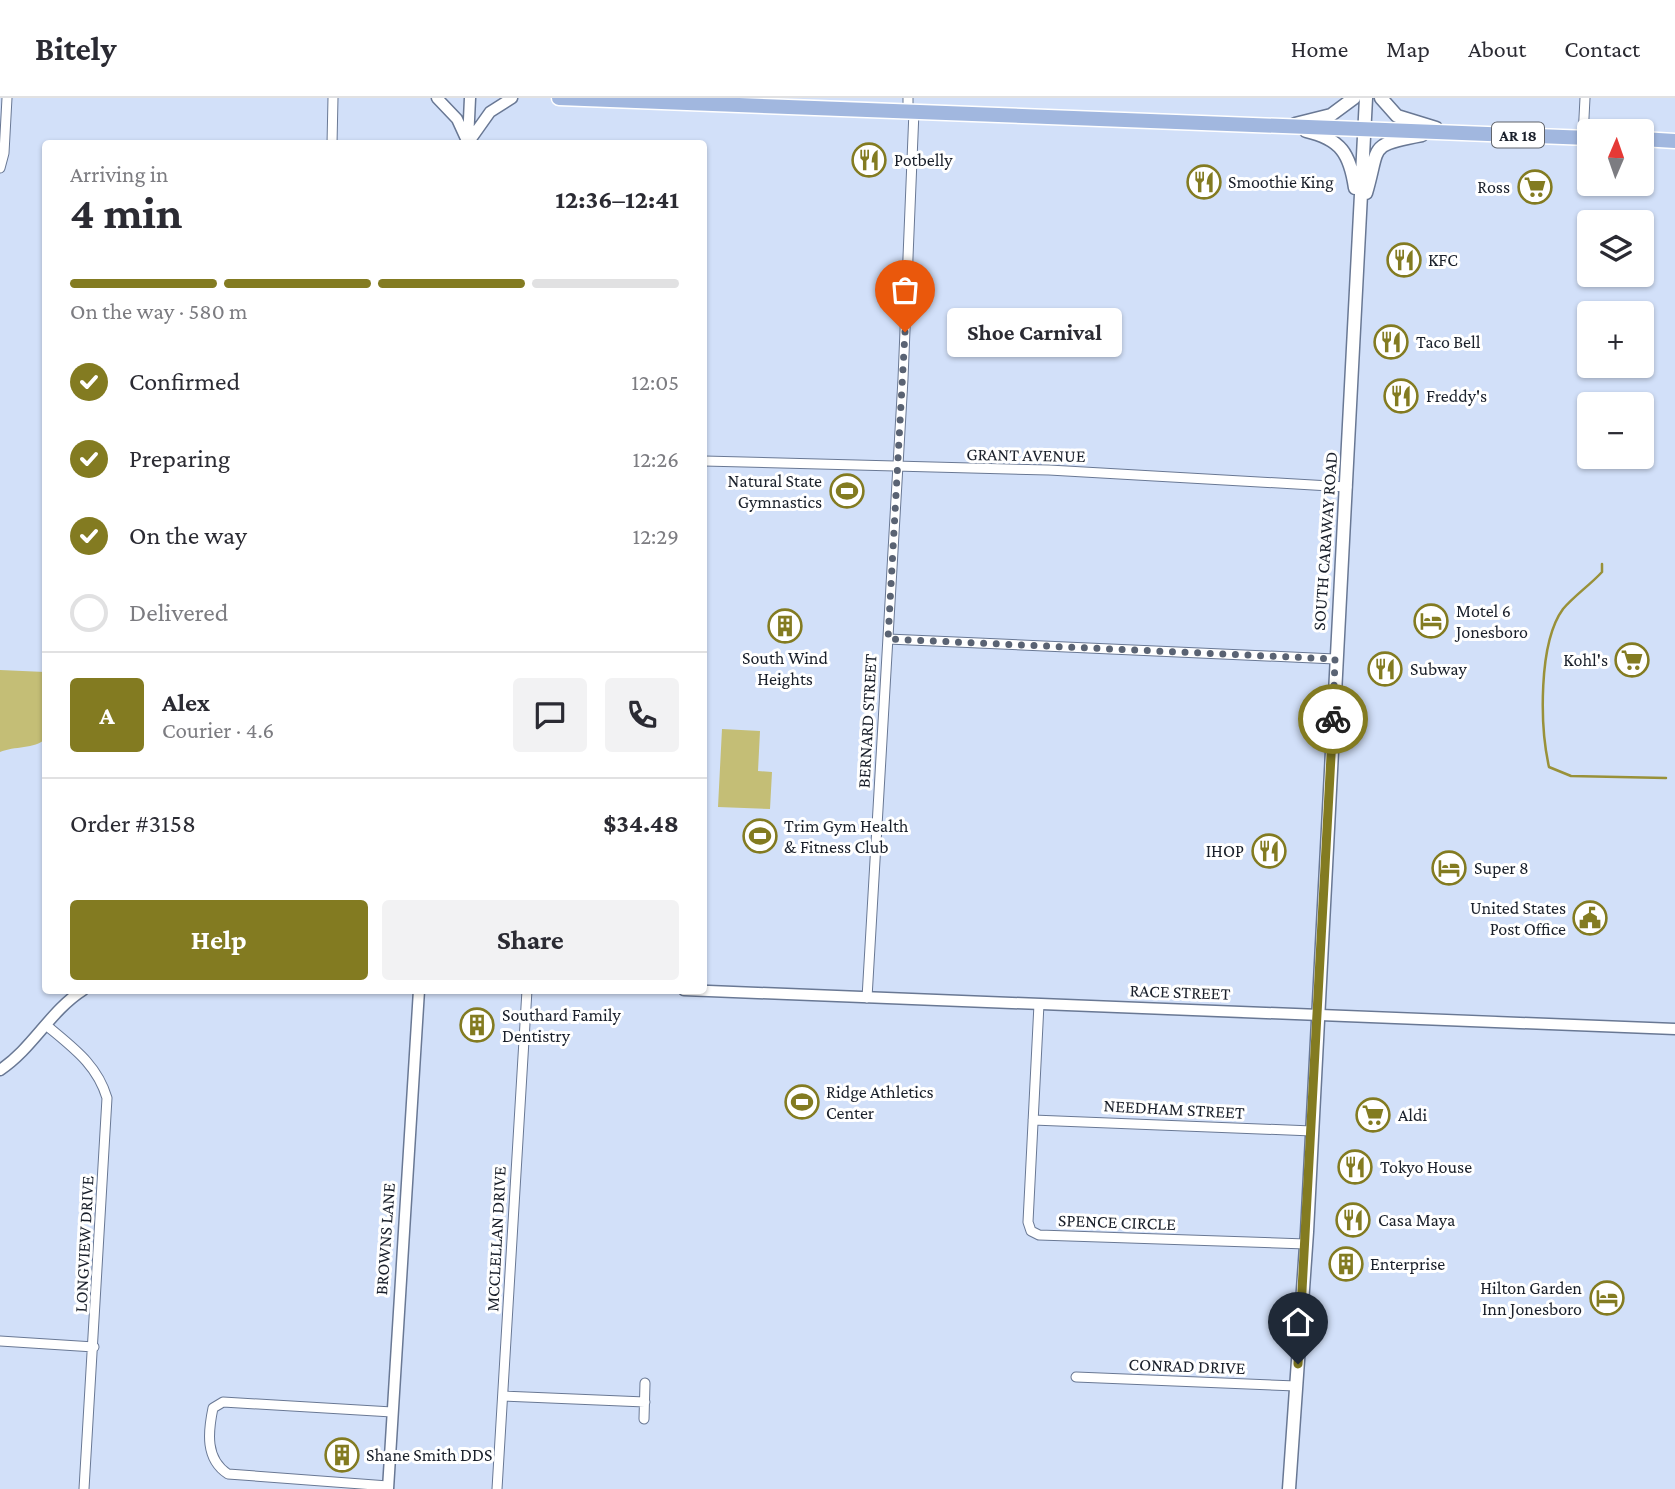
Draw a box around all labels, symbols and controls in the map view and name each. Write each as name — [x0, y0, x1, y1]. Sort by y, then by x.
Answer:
text: Bitely — [35, 30, 116, 67]
text: Home — [1291, 35, 1348, 62]
text: Map — [1386, 35, 1430, 62]
text: About — [1468, 35, 1526, 62]
text: Contact — [1564, 35, 1640, 62]
north arrow — [1577, 119, 1654, 196]
map controls — [1577, 119, 1654, 469]
road number: AR 18 — [1492, 122, 1544, 148]
restaurant icon: Potbelly — [850, 141, 888, 179]
place label: Potbelly — [894, 150, 953, 170]
text: Arriving in — [70, 161, 168, 187]
restaurant icon: Smoothie King — [1185, 163, 1223, 201]
supermarket icon: Ross — [1516, 168, 1554, 206]
place label: Smoothie King — [1228, 172, 1334, 192]
place label: Ross — [1477, 177, 1510, 197]
text: 12:36–12:41 — [555, 185, 679, 214]
text: 4 min — [70, 187, 182, 238]
button: layers — [1577, 210, 1654, 287]
restaurant icon: KFC — [1385, 241, 1423, 279]
place label: KFC — [1428, 250, 1458, 270]
pin — [875, 260, 935, 332]
icon: bag — [886, 271, 924, 309]
text: On the way · 580 m — [70, 298, 248, 324]
button: + — [1577, 301, 1654, 378]
callout: Shoe Carnival — [947, 308, 1122, 356]
text: Shoe Carnival — [967, 319, 1102, 345]
restaurant icon: Taco Bell — [1372, 323, 1410, 361]
place label: Taco Bell — [1416, 332, 1481, 352]
icon: check — [70, 363, 108, 401]
text: Confirmed — [129, 367, 240, 396]
text: 12:05 — [631, 369, 679, 395]
restaurant icon: Freddy's — [1382, 377, 1420, 415]
place label: Freddy's — [1426, 386, 1487, 406]
button: − — [1577, 392, 1654, 469]
icon: check — [70, 440, 108, 478]
text: Preparing — [129, 444, 230, 473]
street label: GRANT AVENUE — [966, 444, 1086, 466]
text: 12:26 — [633, 446, 679, 472]
street label: SOUTH CARAWAY ROAD — [1309, 451, 1341, 631]
place label: Natural State Gymnastics — [728, 471, 822, 512]
sports icon: Natural State Gymnastics — [828, 472, 866, 510]
icon: check — [70, 517, 108, 555]
text: On the way — [129, 521, 247, 550]
text: 12:29 — [633, 523, 679, 549]
text: Delivered — [129, 598, 228, 627]
place label: Motel 6 Jonesboro — [1454, 601, 1528, 642]
hotel icon: Motel 6 Jonesboro — [1412, 602, 1450, 640]
building icon: South Wind Heights — [766, 607, 804, 645]
supermarket icon: Kohl's — [1613, 641, 1651, 679]
place label: South Wind Heights — [742, 648, 829, 689]
restaurant icon: Subway — [1366, 650, 1404, 688]
place label: Kohl's — [1563, 650, 1608, 670]
street label: BERNARD STREET — [853, 653, 881, 789]
place label: Subway — [1410, 659, 1468, 679]
button: chat — [513, 678, 587, 752]
button: phone — [605, 678, 679, 752]
courier — [1298, 684, 1368, 754]
text: Alex — [162, 688, 210, 717]
icon: bike — [1314, 700, 1352, 738]
text: A — [99, 701, 115, 730]
text: Courier · 4.6 — [162, 717, 274, 743]
text: Order #3158 — [70, 809, 196, 838]
text: $34.48 — [603, 809, 679, 838]
place label: Trim Gym Health & Fitness Club — [784, 816, 909, 857]
sports icon: Trim Gym Health & Fitness Club — [741, 817, 779, 855]
restaurant icon: IHOP — [1250, 832, 1288, 870]
place label: IHOP — [1206, 841, 1244, 861]
hotel icon: Super 8 — [1430, 849, 1468, 887]
place label: Super 8 — [1474, 858, 1529, 878]
place label: United States Post Office — [1470, 898, 1566, 939]
public building icon: United States Post Office — [1571, 899, 1609, 937]
button: Help — [70, 900, 368, 980]
button: Share — [382, 900, 679, 980]
street label: RACE STREET — [1129, 980, 1231, 1004]
place label: Southard Family Dentistry — [502, 1005, 621, 1046]
building icon: Southard Family Dentistry — [458, 1006, 496, 1044]
place label: Ridge Athletics Center — [826, 1082, 934, 1123]
sports icon: Ridge Athletics Center — [783, 1083, 821, 1121]
street label: NEEDHAM STREET — [1103, 1095, 1245, 1123]
supermarket icon: Aldi — [1354, 1096, 1392, 1134]
place label: Aldi — [1398, 1105, 1427, 1125]
restaurant icon: Tokyo House — [1336, 1148, 1374, 1186]
place label: Tokyo House — [1380, 1157, 1472, 1177]
street label: MCCLELLAN DRIVE — [482, 1165, 510, 1312]
street label: LONGVIEW DRIVE — [70, 1175, 98, 1313]
street label: BROWNS LANE — [371, 1182, 399, 1296]
restaurant icon: Casa Maya — [1334, 1201, 1372, 1239]
street label: SPENCE CIRCLE — [1058, 1210, 1177, 1234]
place label: Casa Maya — [1378, 1210, 1455, 1230]
building icon: Enterprise — [1327, 1245, 1365, 1283]
place label: Enterprise — [1370, 1254, 1445, 1274]
place label: Hilton Garden Inn Jonesboro — [1480, 1278, 1582, 1319]
hotel icon: Hilton Garden Inn Jonesboro — [1588, 1279, 1626, 1317]
pin — [1268, 1292, 1328, 1364]
icon: home — [1279, 1303, 1317, 1341]
street label: CONRAD DRIVE — [1128, 1354, 1246, 1378]
building icon: Shane Smith DDS — [323, 1436, 361, 1474]
place label: Shane Smith DDS — [366, 1445, 492, 1465]

